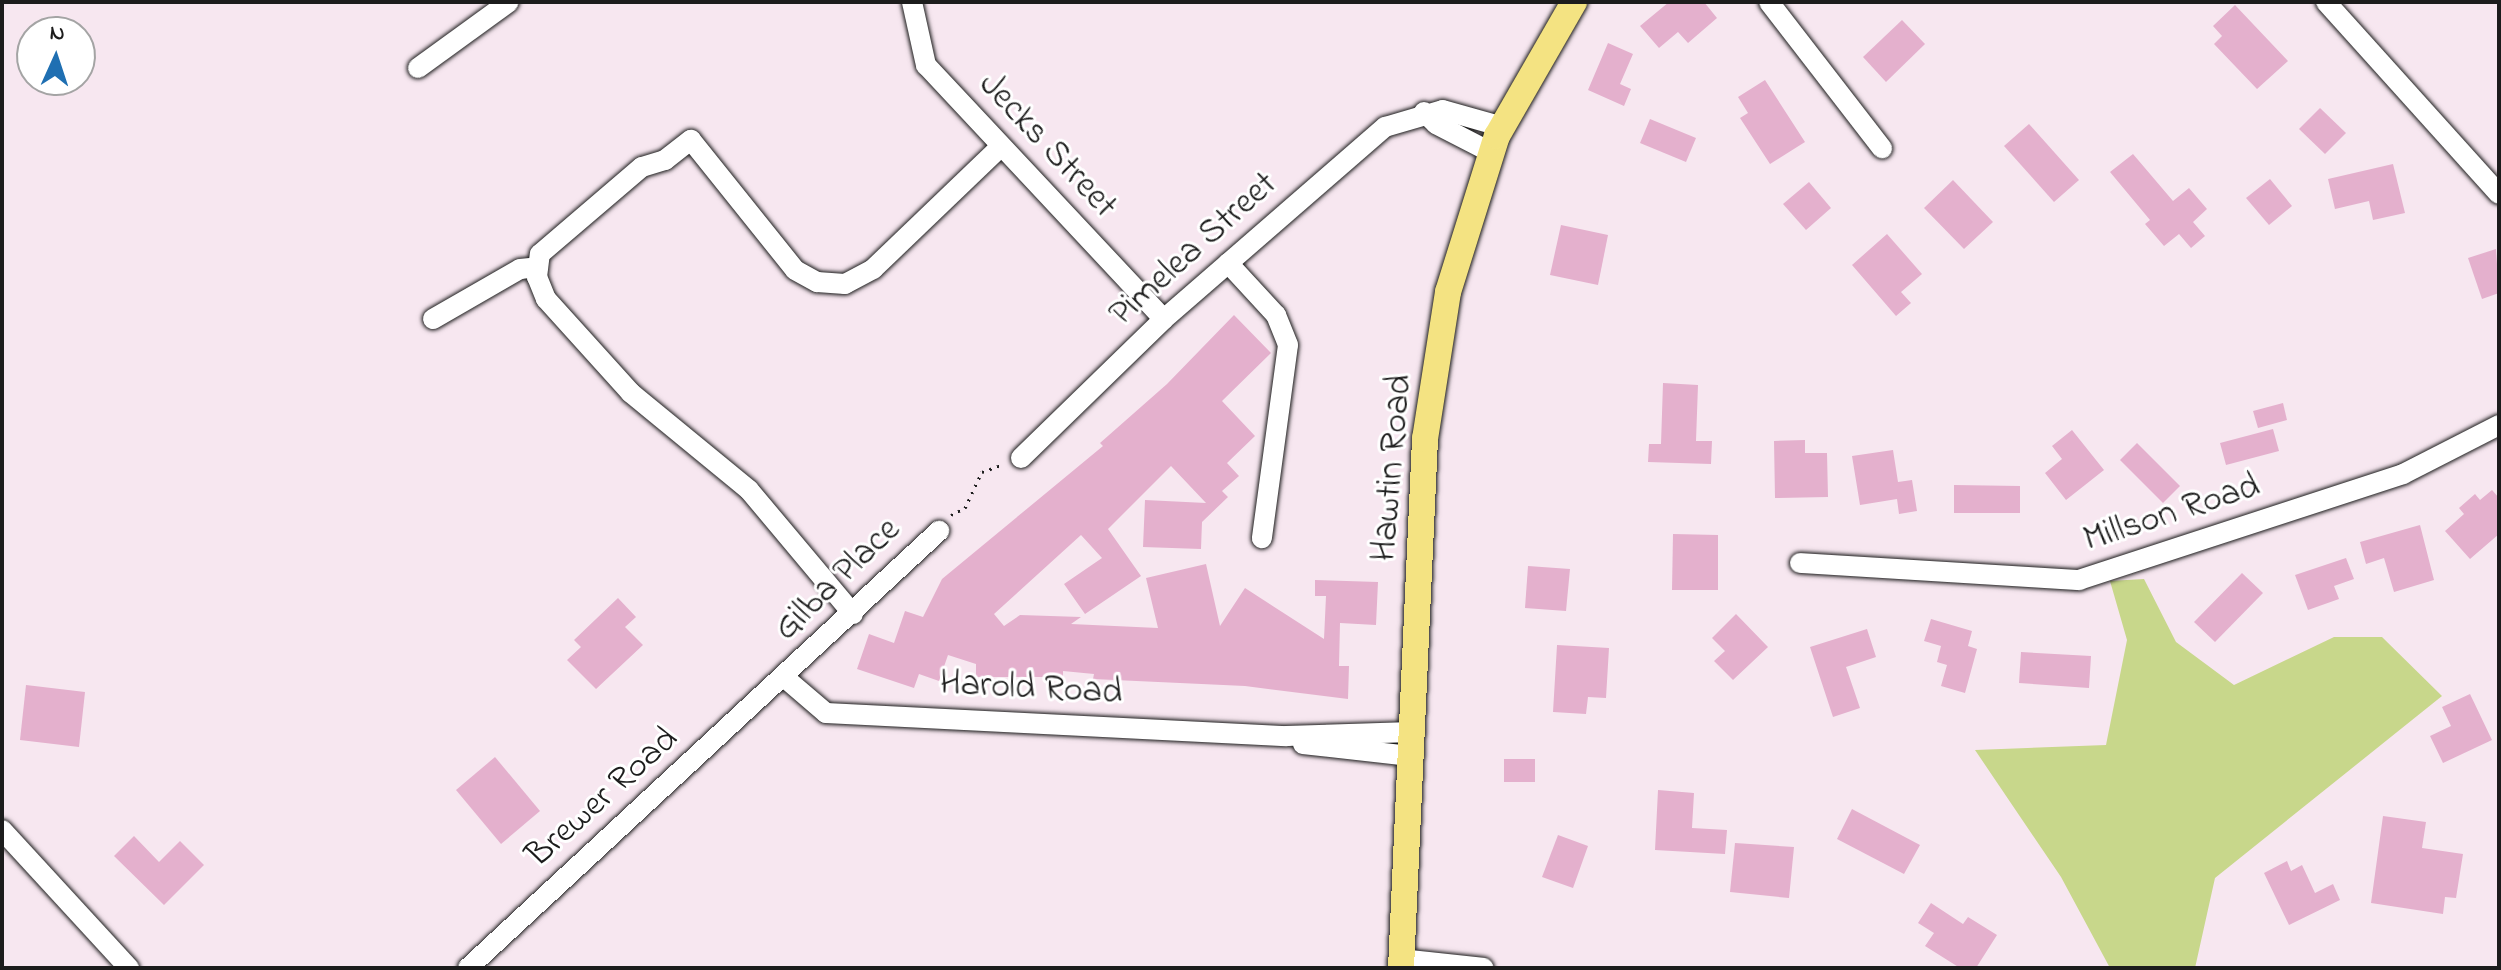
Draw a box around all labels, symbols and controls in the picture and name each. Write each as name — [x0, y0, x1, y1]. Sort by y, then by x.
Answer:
north arrow — [16, 16, 96, 96]
text: N — [49, 18, 65, 50]
street label: Jecks Street — [969, 64, 1125, 228]
street label: Pimelea Street — [1101, 164, 1287, 336]
street label: Hawtin Road — [1363, 373, 1423, 563]
street label: Millson Road — [2079, 465, 2265, 563]
street label: Gilba Place — [766, 509, 910, 651]
street label: Harold Road — [939, 663, 1123, 715]
street label: Brewer Road — [518, 718, 688, 878]

